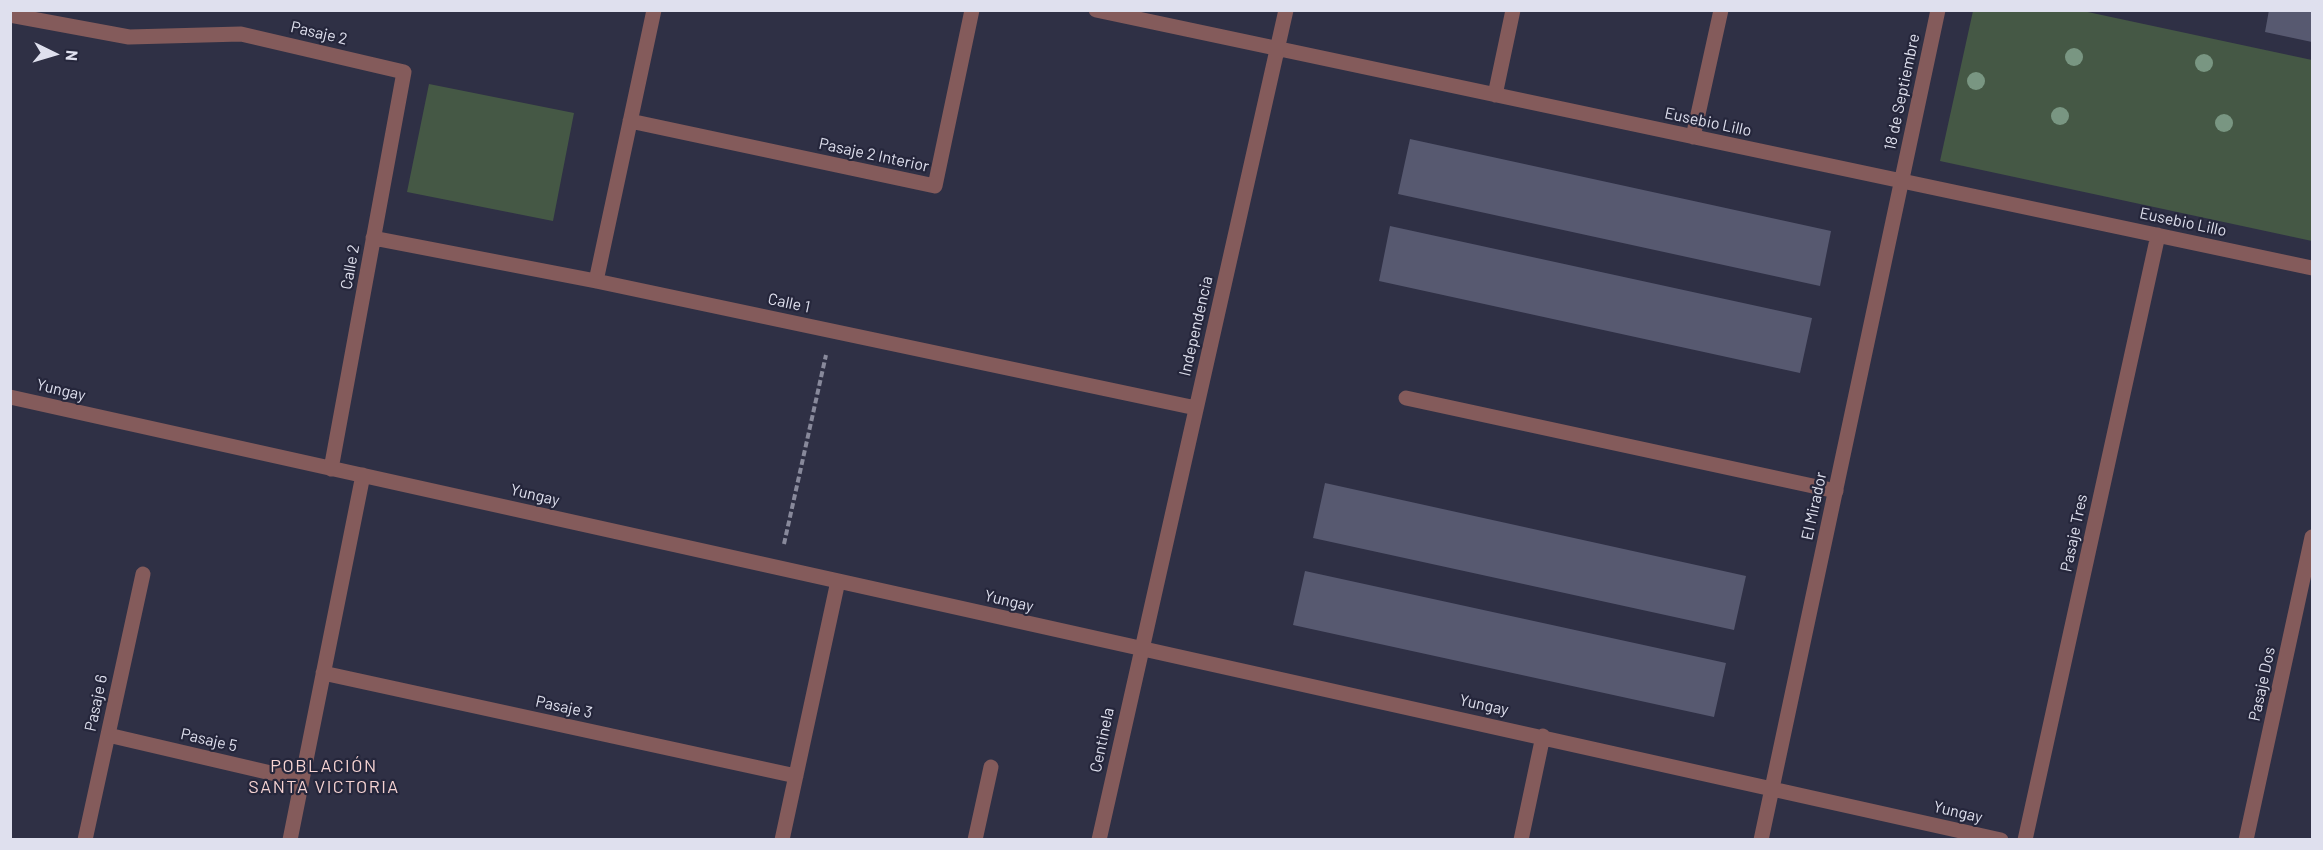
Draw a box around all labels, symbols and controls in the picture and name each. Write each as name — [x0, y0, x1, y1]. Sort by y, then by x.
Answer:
street label: Pasaje 2 — [289, 17, 349, 49]
north arrow — [24, 24, 84, 84]
street label: 18 de Septiembre — [1880, 32, 1924, 152]
text: N — [63, 49, 82, 62]
street label: Eusebio Lillo — [1663, 103, 1753, 141]
street label: Pasaje 2 Interior — [817, 134, 931, 176]
street label: Eusebio Lillo — [2138, 203, 2228, 241]
street label: Calle 2 — [337, 243, 363, 291]
street label: Independencia — [1175, 274, 1217, 378]
street label: Calle 1 — [766, 289, 812, 317]
street label: Yungay — [35, 375, 87, 405]
street label: El Mirador — [1797, 470, 1831, 542]
street label: Yungay — [509, 480, 561, 510]
street label: Pasaje Tres — [2056, 492, 2092, 574]
street label: Yungay — [983, 586, 1035, 616]
street label: Pasaje Dos — [2245, 645, 2279, 723]
street label: Pasaje 6 — [81, 673, 111, 733]
street label: Yungay — [1458, 690, 1510, 720]
street label: Pasaje 3 — [534, 692, 594, 722]
street label: Centinela — [1086, 706, 1118, 774]
street label: Pasaje 5 — [179, 724, 239, 756]
district label: POBLACIÓN SANTA VICTORIA — [248, 755, 400, 798]
street label: Yungay — [1932, 797, 1984, 827]

